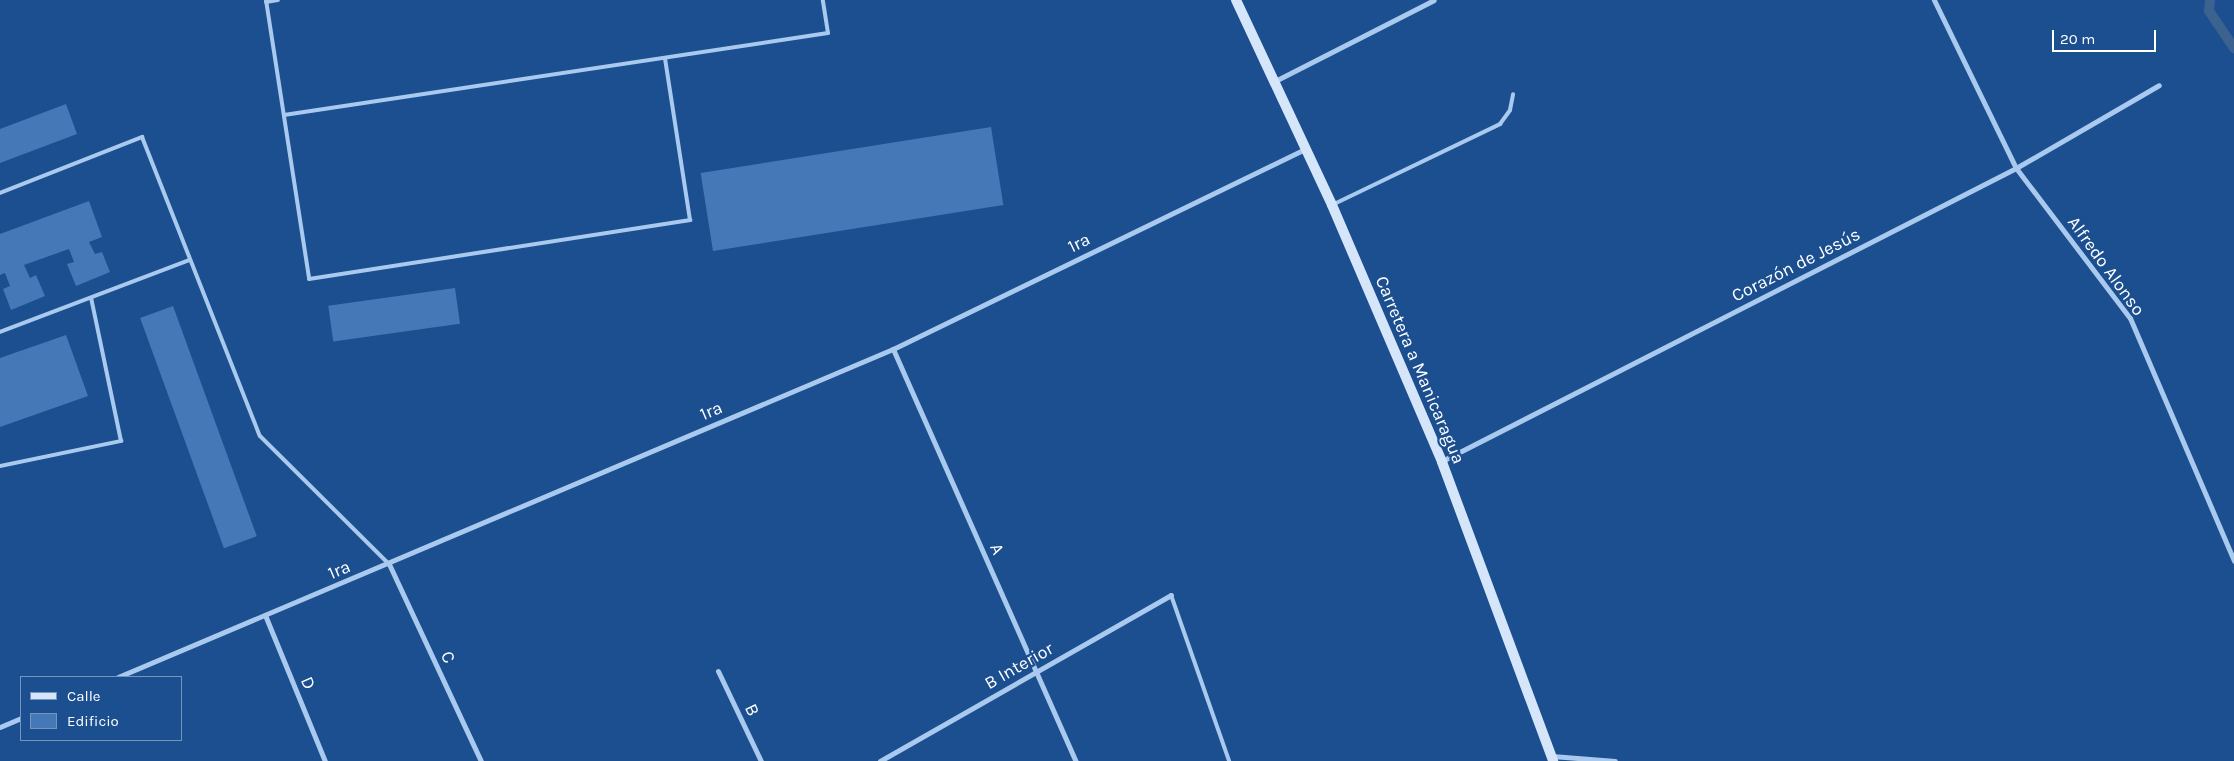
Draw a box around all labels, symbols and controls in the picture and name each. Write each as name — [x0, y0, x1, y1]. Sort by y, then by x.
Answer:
scale bar — [2054, 20, 2158, 52]
text: 20 m — [2060, 30, 2095, 48]
street label: Alfredo Alonso — [2063, 212, 2149, 320]
street label: Corazón de Jesús — [1728, 223, 1864, 307]
street label: 1ra — [1064, 228, 1094, 258]
street label: Carretera a Manicaragua — [1371, 273, 1469, 467]
street label: 1ra — [696, 397, 726, 425]
street label: A — [985, 540, 1009, 558]
street label: 1ra — [324, 556, 354, 584]
street label: B Interior — [981, 638, 1057, 694]
street label: C — [436, 647, 460, 667]
street label: D — [296, 673, 320, 693]
legend — [20, 676, 182, 741]
text: Calle — [67, 687, 101, 705]
street label: B — [740, 700, 764, 720]
text: Edificio — [67, 712, 119, 730]

